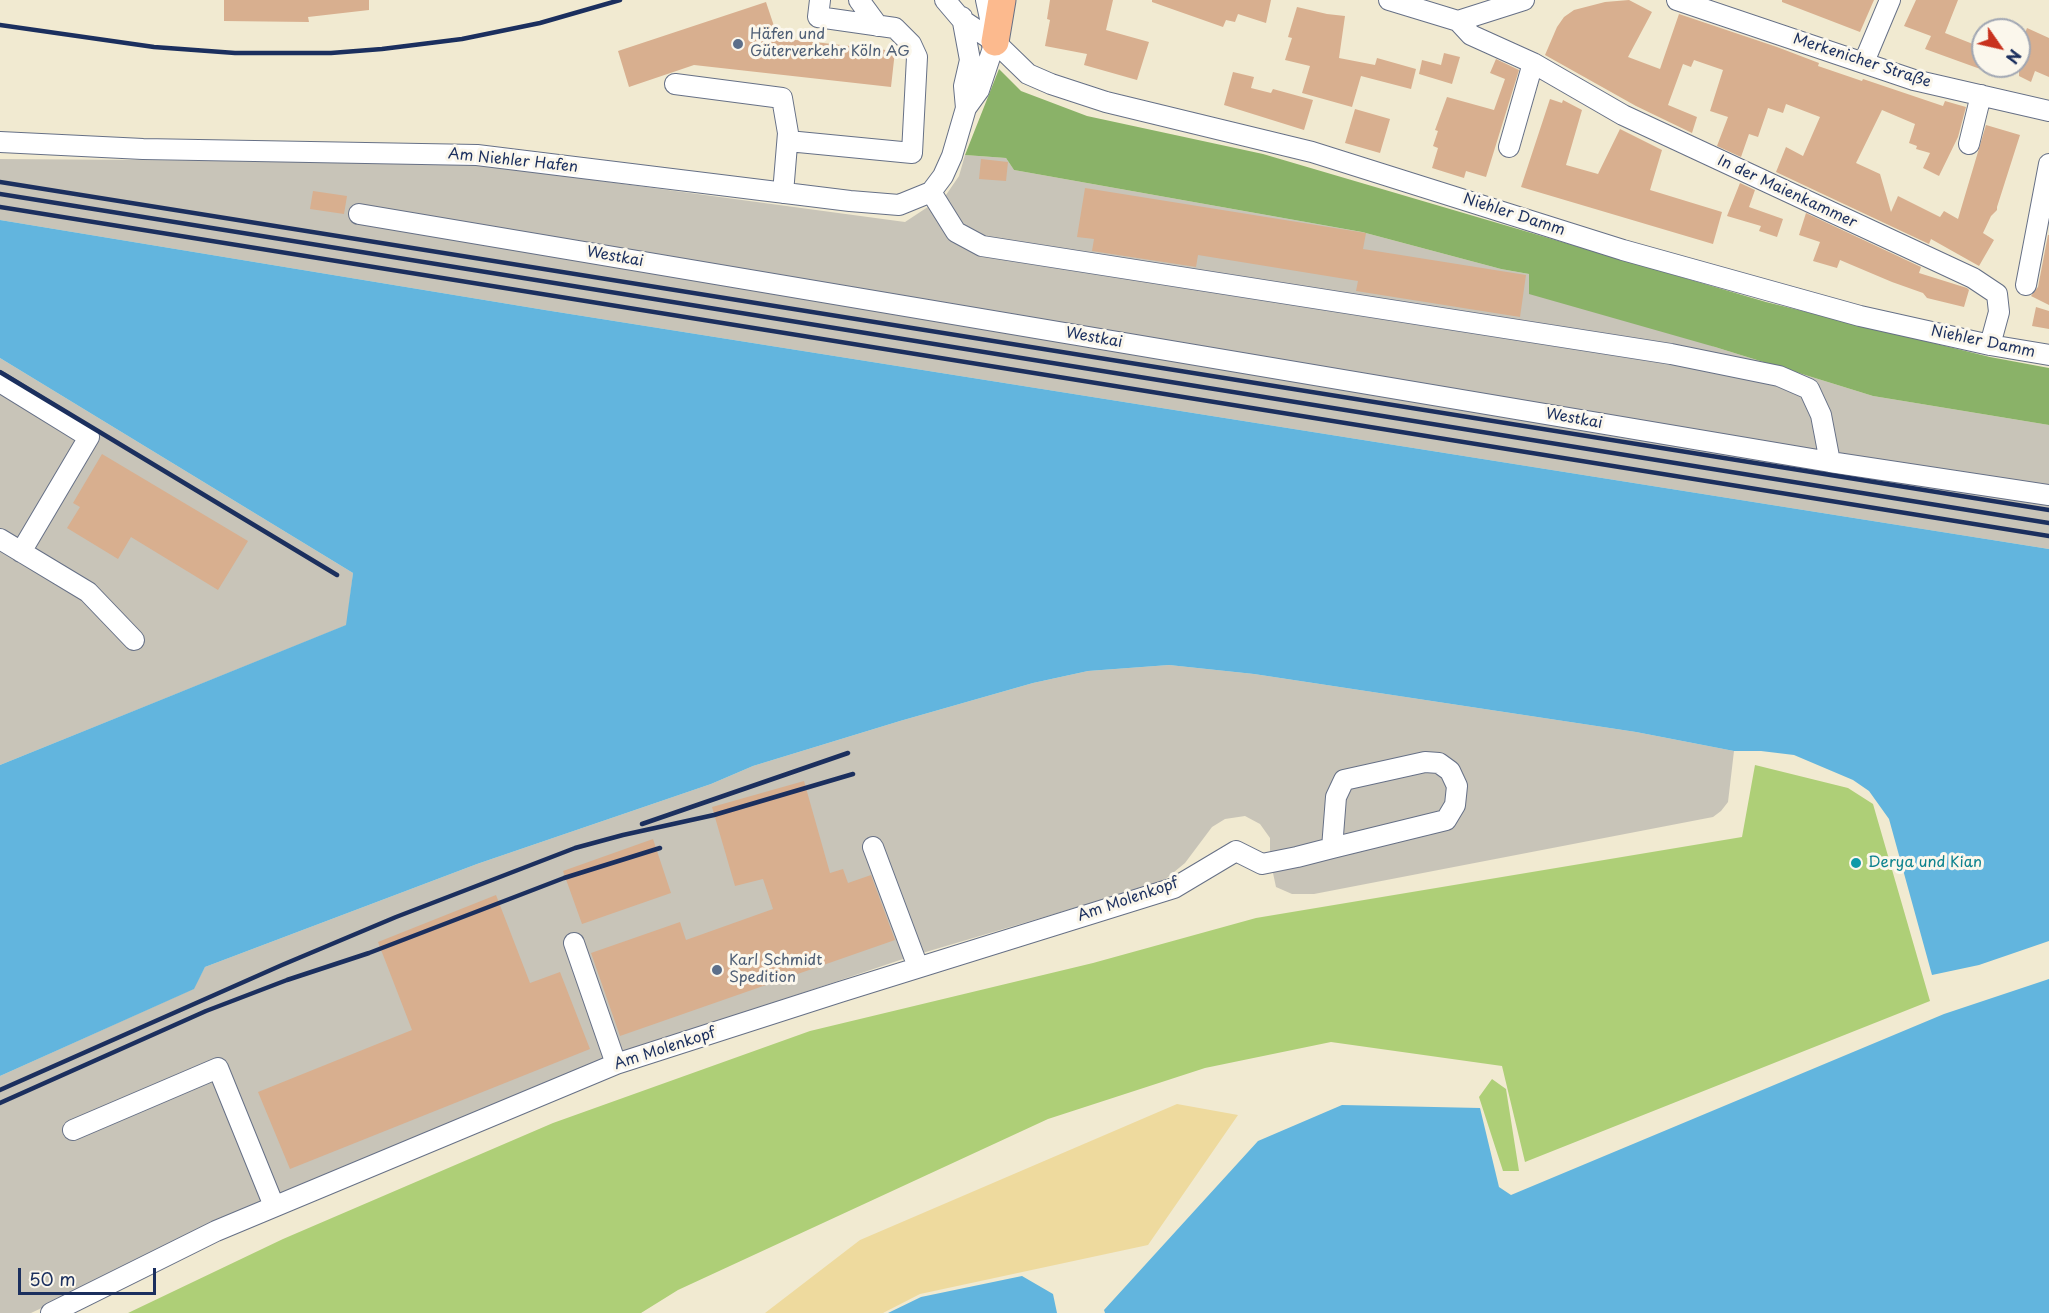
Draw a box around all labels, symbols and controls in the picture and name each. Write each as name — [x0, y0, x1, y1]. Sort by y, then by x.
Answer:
north arrow — [1971, 18, 2031, 78]
place label: Häfen und Güterverkehr Köln AG — [750, 26, 910, 61]
street label: Merkenicher Straße — [1791, 30, 1933, 92]
marker: Häfen und Güterverkehr Köln AG — [731, 37, 745, 51]
text: N — [2001, 45, 2028, 69]
street label: Am Niehler Hafen — [447, 145, 579, 177]
street label: In der Maienkammer — [1714, 152, 1860, 232]
street label: Niehler Damm — [1461, 190, 1567, 240]
street label: Westkai — [585, 243, 645, 271]
street label: Niehler Damm — [1929, 322, 2037, 362]
street label: Westkai — [1064, 324, 1124, 352]
street label: Westkai — [1544, 405, 1604, 433]
place label: Derya und Kian — [1868, 854, 1982, 872]
marker: Derya und Kian — [1849, 856, 1863, 870]
street label: Am Molenkopf — [1075, 874, 1181, 926]
place label: Karl Schmidt Spedition — [729, 952, 822, 987]
marker: Karl Schmidt Spedition — [710, 963, 724, 977]
street label: Am Molenkopf — [612, 1024, 718, 1074]
scale bar — [21, 1256, 159, 1294]
text: 50 m — [29, 1265, 76, 1292]

